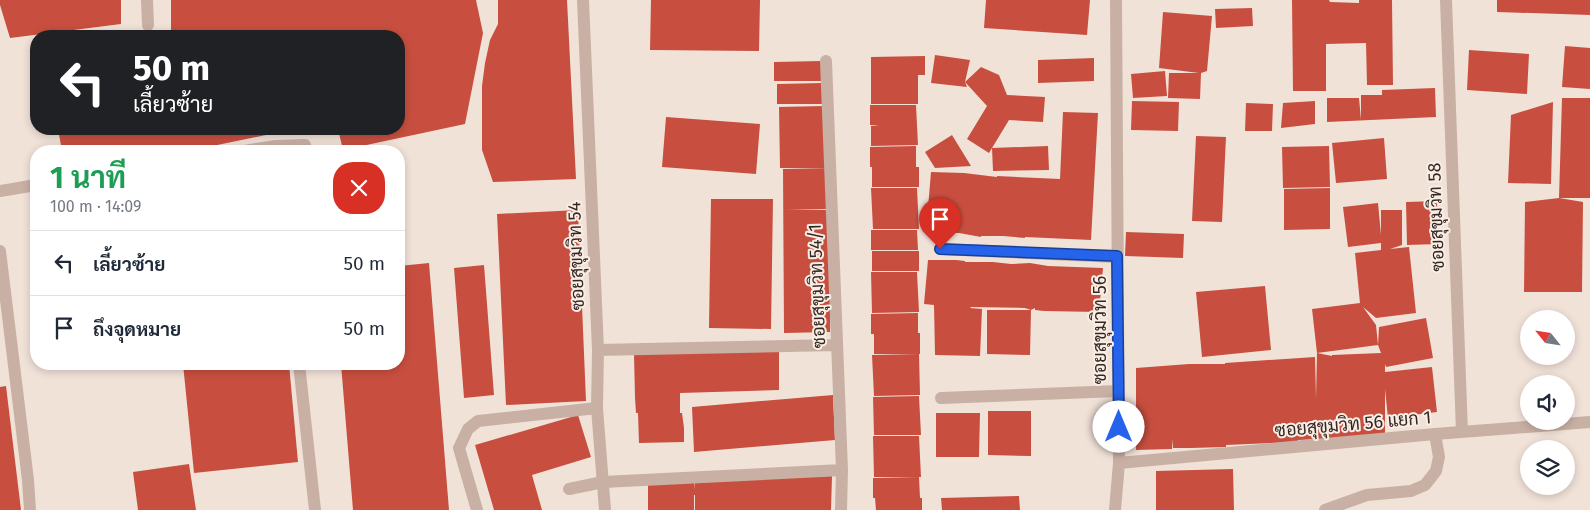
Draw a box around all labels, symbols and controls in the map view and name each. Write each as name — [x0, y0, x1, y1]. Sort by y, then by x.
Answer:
text: 50 m — [133, 47, 210, 89]
icon: left — [50, 50, 115, 115]
text: เลี้ยวซ้าย — [133, 91, 213, 118]
text: 1 นาที — [50, 160, 126, 196]
button: close — [333, 162, 385, 214]
street label: ซอยสุขุมวิท 58 — [1423, 162, 1450, 272]
text: 100 m · 14:09 — [50, 197, 142, 216]
pin — [919, 198, 961, 249]
street label: ซอยสุขุมวิท 54 — [563, 201, 590, 311]
icon: arrive — [926, 205, 954, 233]
street label: ซอยสุขุมวิท 54/1 — [804, 223, 831, 348]
icon: left — [50, 249, 78, 277]
text: 50 m — [344, 252, 385, 275]
text: เลี้ยวซ้าย — [93, 253, 165, 276]
street label: ซอยสุขุมวิท 56 — [1089, 276, 1112, 384]
north arrow — [1520, 310, 1575, 365]
map controls — [1520, 310, 1575, 495]
icon: arrive — [50, 314, 78, 342]
text: 50 m — [344, 317, 385, 340]
text: ถึงจุดหมาย — [93, 318, 181, 341]
button: sound — [1520, 375, 1575, 430]
position arrow — [1092, 400, 1144, 452]
street label: ซอยสุขุมวิท 56 แยก 1 — [1274, 406, 1432, 443]
button: layers — [1520, 440, 1575, 495]

